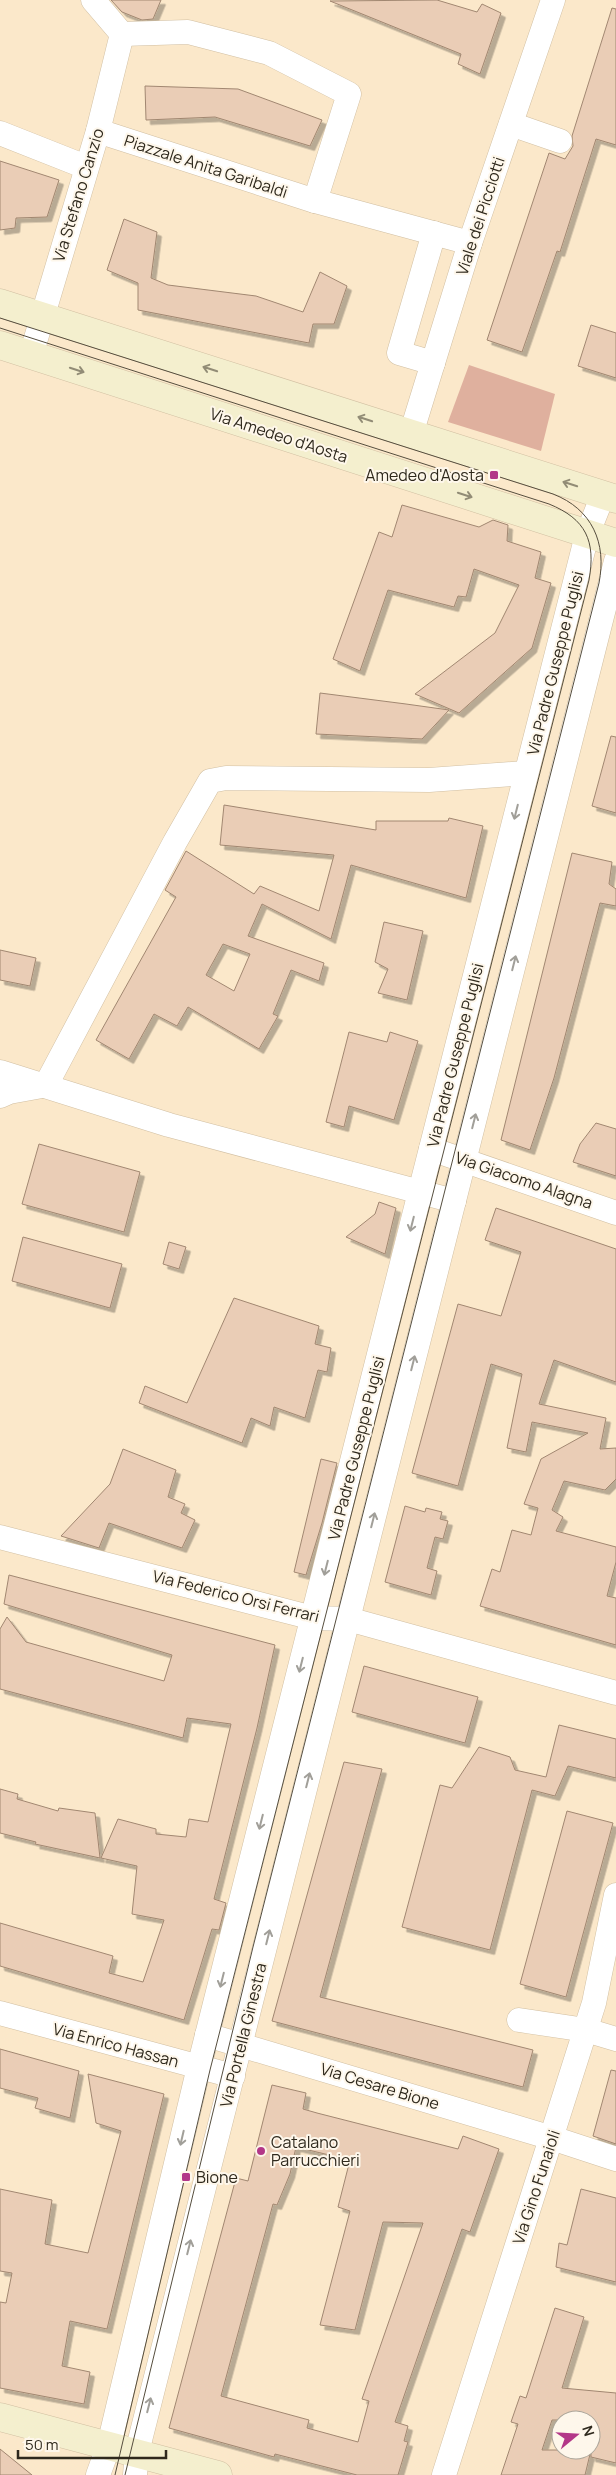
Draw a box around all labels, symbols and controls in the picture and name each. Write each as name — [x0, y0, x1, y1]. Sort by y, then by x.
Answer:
street label: Via Stefano Canzio — [47, 126, 109, 264]
street label: Piazzale Anita Garibaldi — [121, 129, 291, 203]
street label: Viale dei Picciotti — [450, 154, 510, 278]
one-way arrow — [203, 364, 219, 374]
one-way arrow — [69, 365, 85, 375]
street label: Via Amedeo d'Aosta — [207, 402, 351, 468]
one-way arrow — [357, 413, 373, 423]
place label: Amedeo d'Aosta — [365, 464, 484, 486]
marker: Amedeo d'Aosta — [488, 469, 500, 481]
one-way arrow — [562, 479, 578, 488]
one-way arrow — [457, 491, 473, 501]
street label: Via Padre Guseppe Puglisi — [521, 569, 589, 757]
one-way arrow — [511, 803, 520, 819]
one-way arrow — [510, 956, 519, 972]
street label: Via Padre Guseppe Puglisi — [421, 961, 489, 1149]
one-way arrow — [470, 1113, 479, 1129]
street label: Via Giacomo Alagna — [452, 1146, 596, 1214]
one-way arrow — [407, 1215, 416, 1231]
street label: Via Padre Guseppe Puglisi — [322, 1354, 390, 1542]
one-way arrow — [409, 1355, 418, 1371]
one-way arrow — [369, 1513, 378, 1529]
one-way arrow — [320, 1559, 330, 1575]
street label: Via Federico Orsi Ferrari — [150, 1565, 322, 1627]
one-way arrow — [296, 1656, 306, 1672]
one-way arrow — [303, 1772, 313, 1788]
one-way arrow — [256, 1814, 266, 1830]
one-way arrow — [264, 1930, 273, 1946]
street label: Via Portella Ginestra — [214, 1961, 272, 2109]
one-way arrow — [216, 1971, 226, 1987]
street label: Via Enrico Hassan — [51, 2018, 181, 2072]
street label: Via Cesare Bione — [318, 2057, 442, 2115]
street label: Via Gino Funaioli — [507, 2127, 565, 2247]
one-way arrow — [177, 2129, 186, 2145]
place label: Catalano Parrucchieri — [271, 2131, 360, 2171]
marker: Catalano Parrucchieri — [255, 2145, 267, 2157]
place label: Bione — [196, 2166, 238, 2188]
marker: Bione — [180, 2171, 192, 2183]
one-way arrow — [185, 2240, 194, 2256]
one-way arrow — [145, 2397, 154, 2413]
north arrow — [551, 2410, 601, 2460]
text: N — [578, 2423, 599, 2439]
scale bar — [18, 2428, 165, 2460]
text: 50 m — [25, 2434, 59, 2455]

